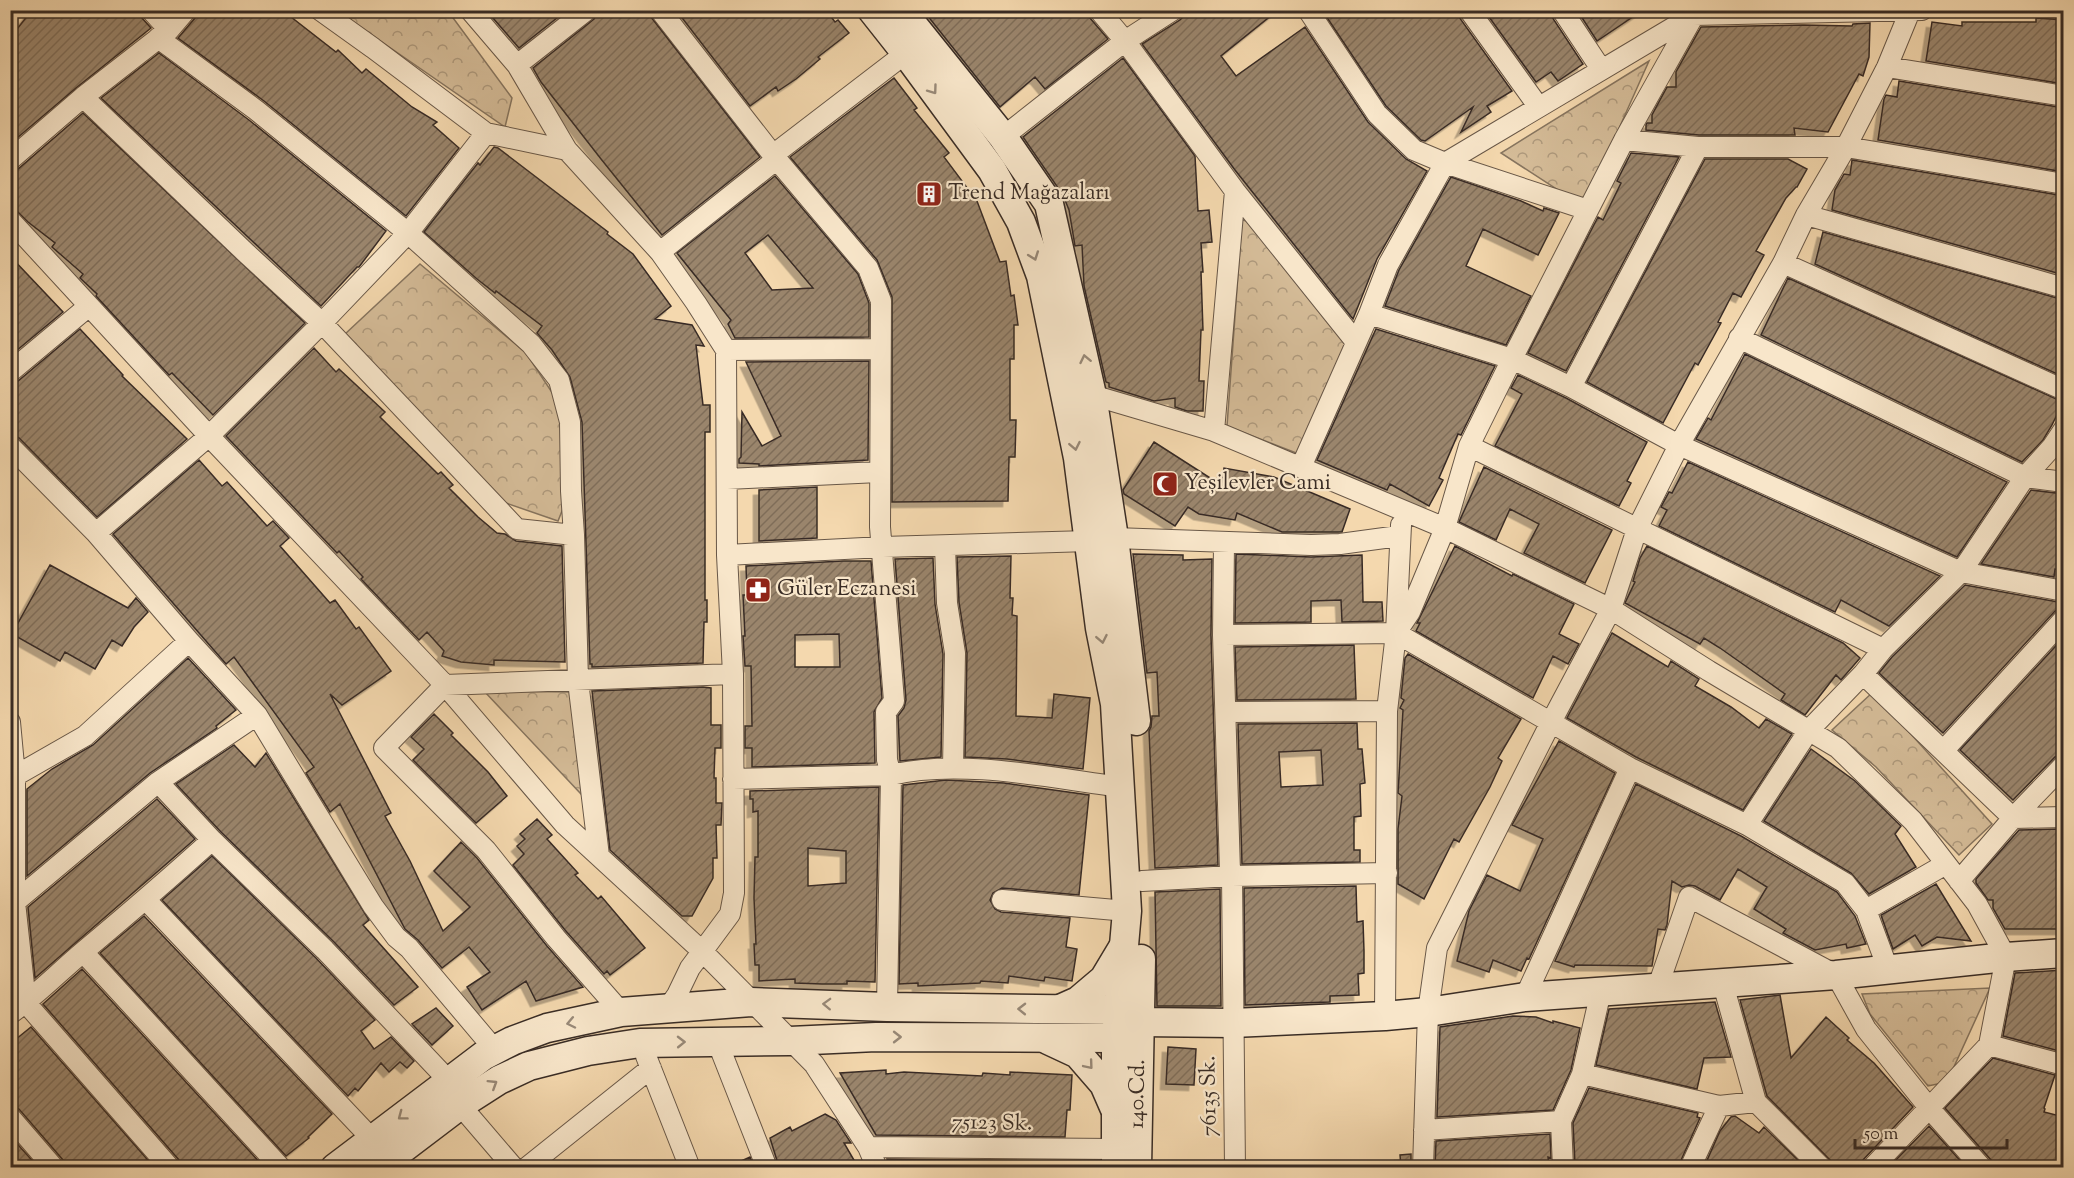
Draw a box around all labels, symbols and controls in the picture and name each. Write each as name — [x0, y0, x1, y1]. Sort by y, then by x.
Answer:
one-way arrow — [926, 83, 937, 94]
place label: Trend Mağazaları — [948, 178, 1110, 210]
building icon: Trend Mağazaları — [914, 179, 944, 209]
one-way arrow — [1026, 250, 1039, 261]
one-way arrow — [1079, 354, 1092, 364]
one-way arrow — [1068, 441, 1081, 451]
place label: Yeşilevler Cami — [1184, 468, 1331, 500]
mosque icon: Yeşilevler Cami — [1150, 469, 1180, 499]
place label: Güler Eczanesi — [777, 574, 916, 606]
pharmacy icon: Güler Eczanesi — [743, 575, 773, 605]
one-way arrow — [1095, 634, 1108, 644]
one-way arrow — [822, 998, 831, 1011]
one-way arrow — [1017, 1003, 1026, 1015]
one-way arrow — [566, 1016, 576, 1029]
one-way arrow — [892, 1031, 901, 1043]
one-way arrow — [676, 1036, 685, 1048]
street label: 76135 Sk. — [1193, 1055, 1227, 1137]
one-way arrow — [1081, 1058, 1092, 1069]
street label: 140.Cd. — [1122, 1059, 1155, 1129]
one-way arrow — [486, 1081, 497, 1092]
street label: 75123 Sk. — [951, 1107, 1033, 1141]
one-way arrow — [398, 1109, 409, 1120]
scale bar — [1855, 1112, 2006, 1150]
text: 50 m — [1863, 1122, 1899, 1148]

